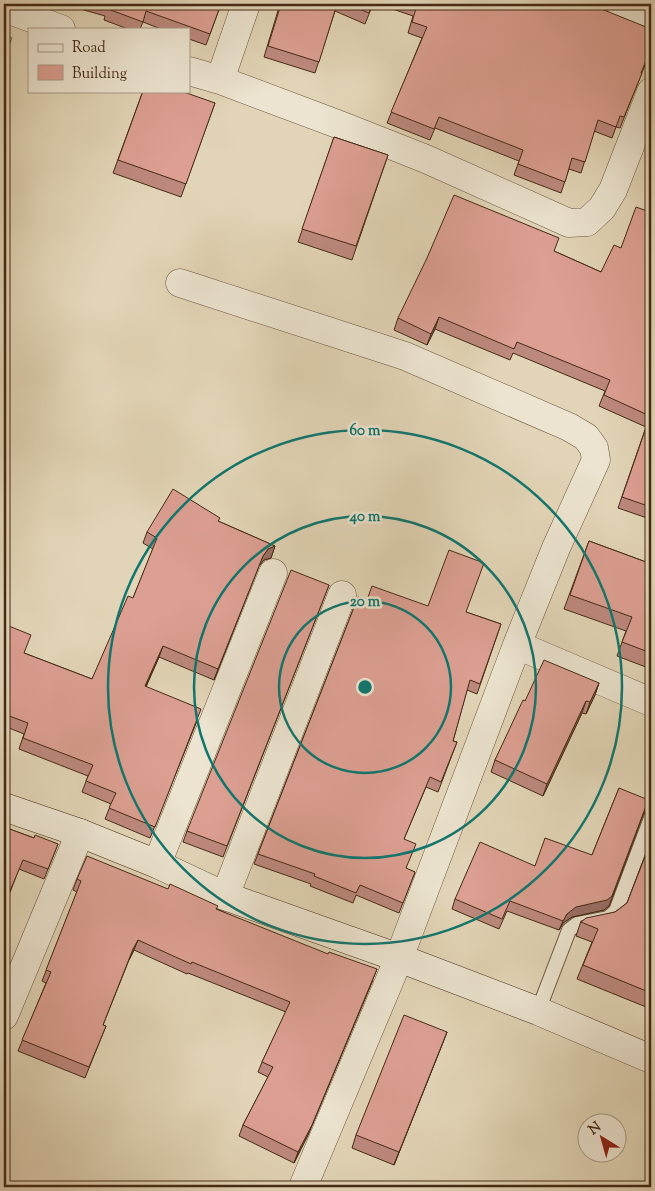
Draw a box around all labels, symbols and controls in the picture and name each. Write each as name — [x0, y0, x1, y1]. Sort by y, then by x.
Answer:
legend — [28, 28, 190, 92]
text: Road — [72, 38, 106, 59]
text: Building — [72, 64, 127, 85]
text: 60 m — [350, 421, 381, 442]
text: 40 m — [349, 507, 381, 528]
text: 20 m — [350, 592, 381, 613]
centre of rings — [356, 678, 374, 696]
north arrow — [578, 1114, 628, 1164]
text: N — [585, 1118, 606, 1141]

